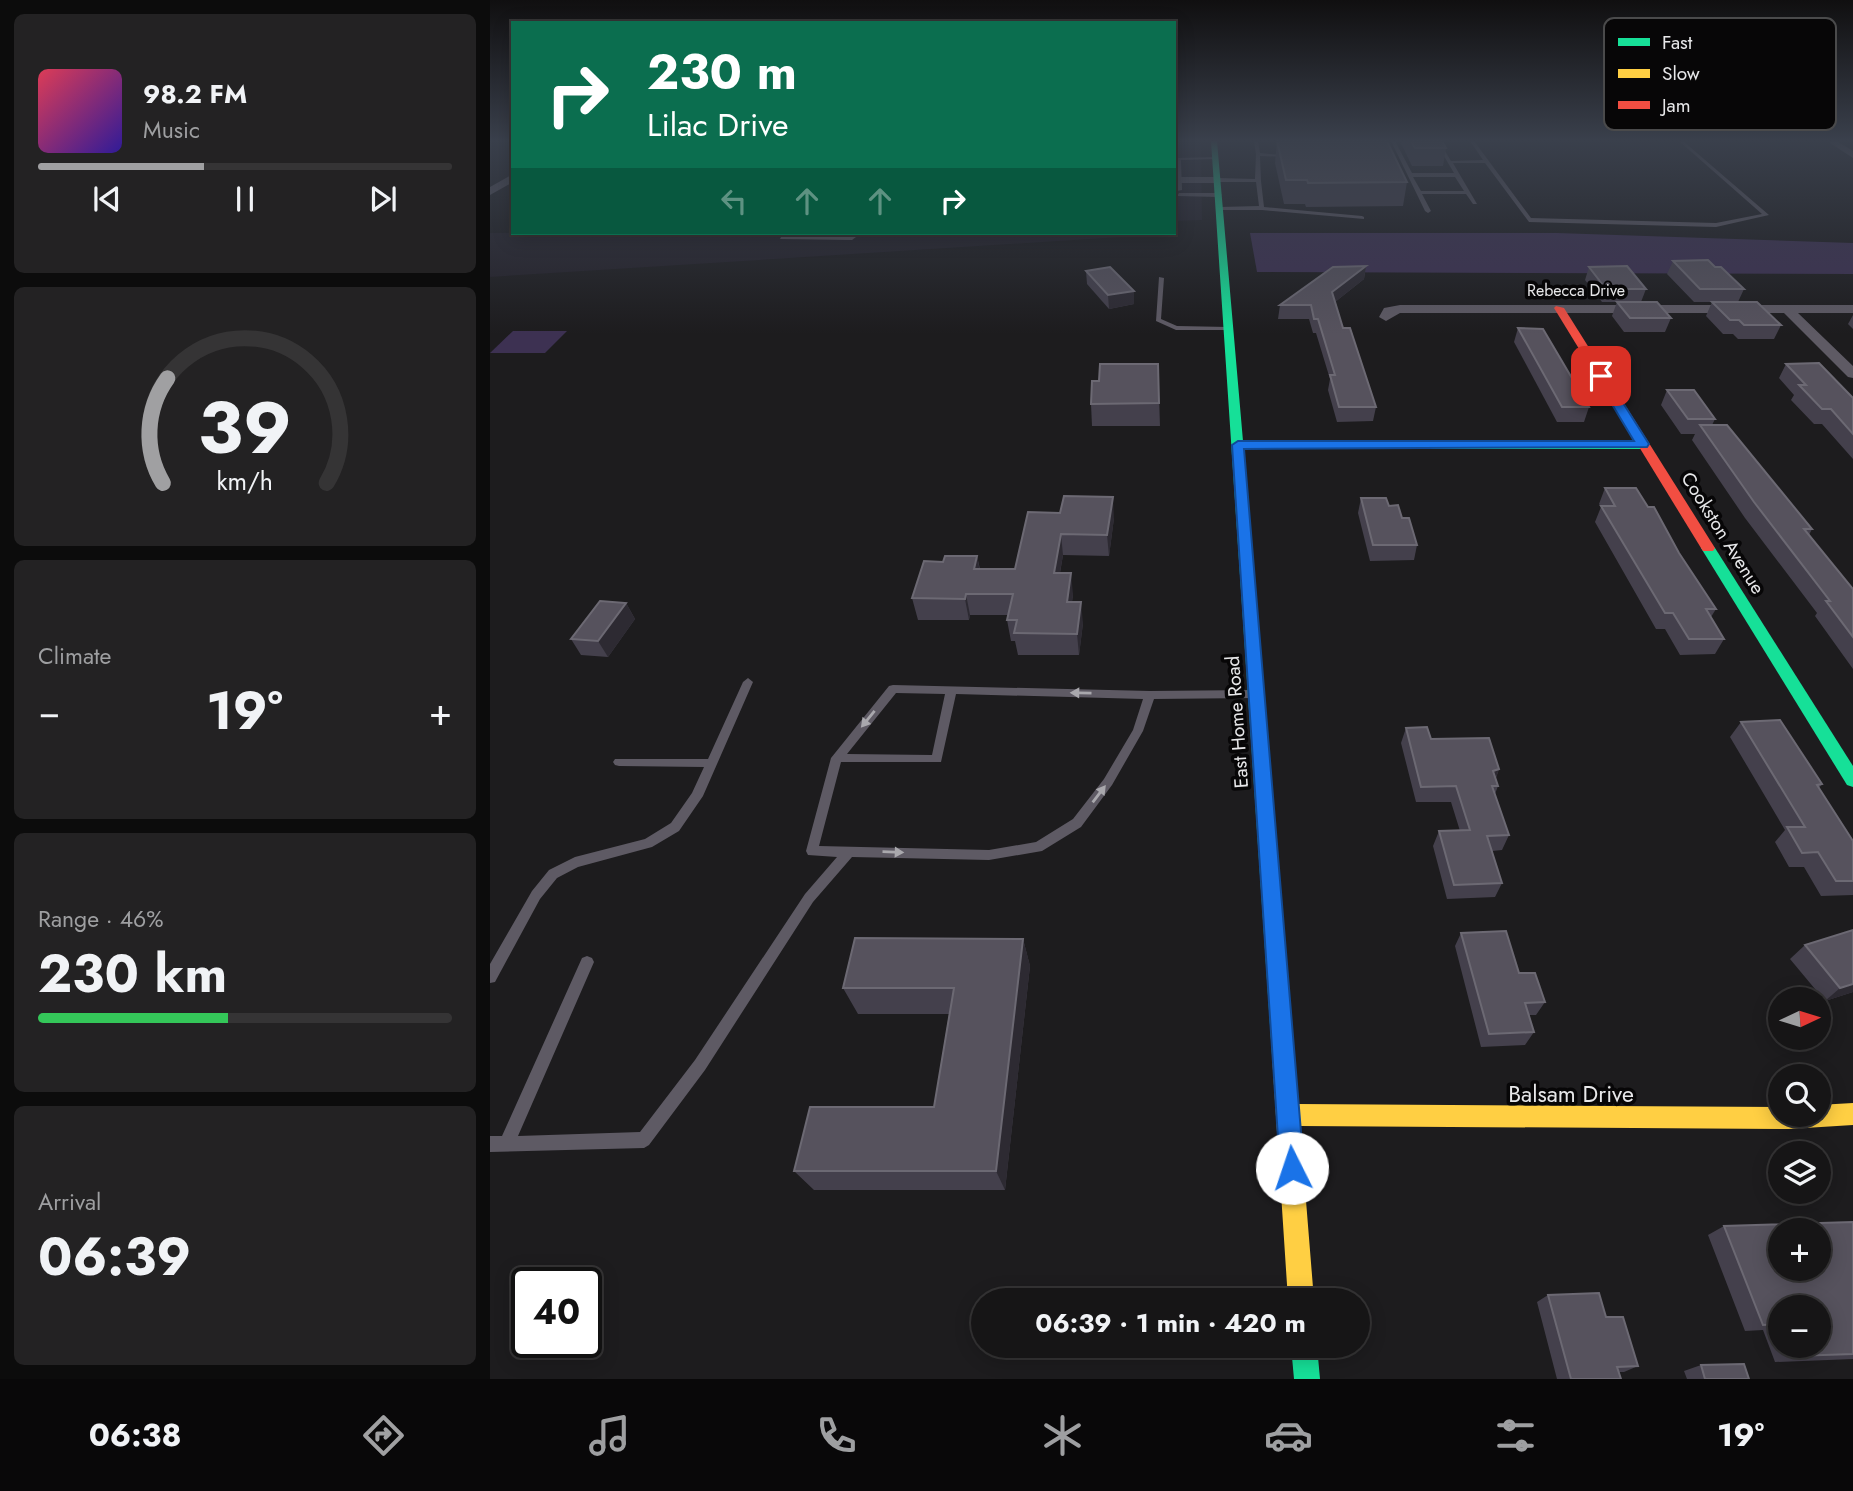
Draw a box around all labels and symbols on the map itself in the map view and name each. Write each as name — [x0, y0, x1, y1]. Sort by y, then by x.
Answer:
legend — [1604, 18, 1836, 130]
text: Fast — [1662, 29, 1693, 56]
text: Slow — [1662, 60, 1700, 87]
text: Jam — [1659, 92, 1691, 119]
street label: Rebecca Drive — [1527, 279, 1625, 302]
pin — [1571, 346, 1631, 406]
street label: Cookston Avenue — [1675, 467, 1772, 600]
street label: East Home Road — [1219, 655, 1255, 789]
one-way arrow — [1070, 688, 1092, 699]
one-way arrow — [861, 710, 876, 728]
one-way arrow — [1092, 786, 1107, 804]
one-way arrow — [883, 846, 905, 858]
north arrow — [1768, 987, 1830, 1050]
street label: Balsam Drive — [1508, 1077, 1634, 1111]
position arrow — [1255, 1131, 1329, 1205]
speed limit sign: 40 — [511, 1267, 602, 1358]

